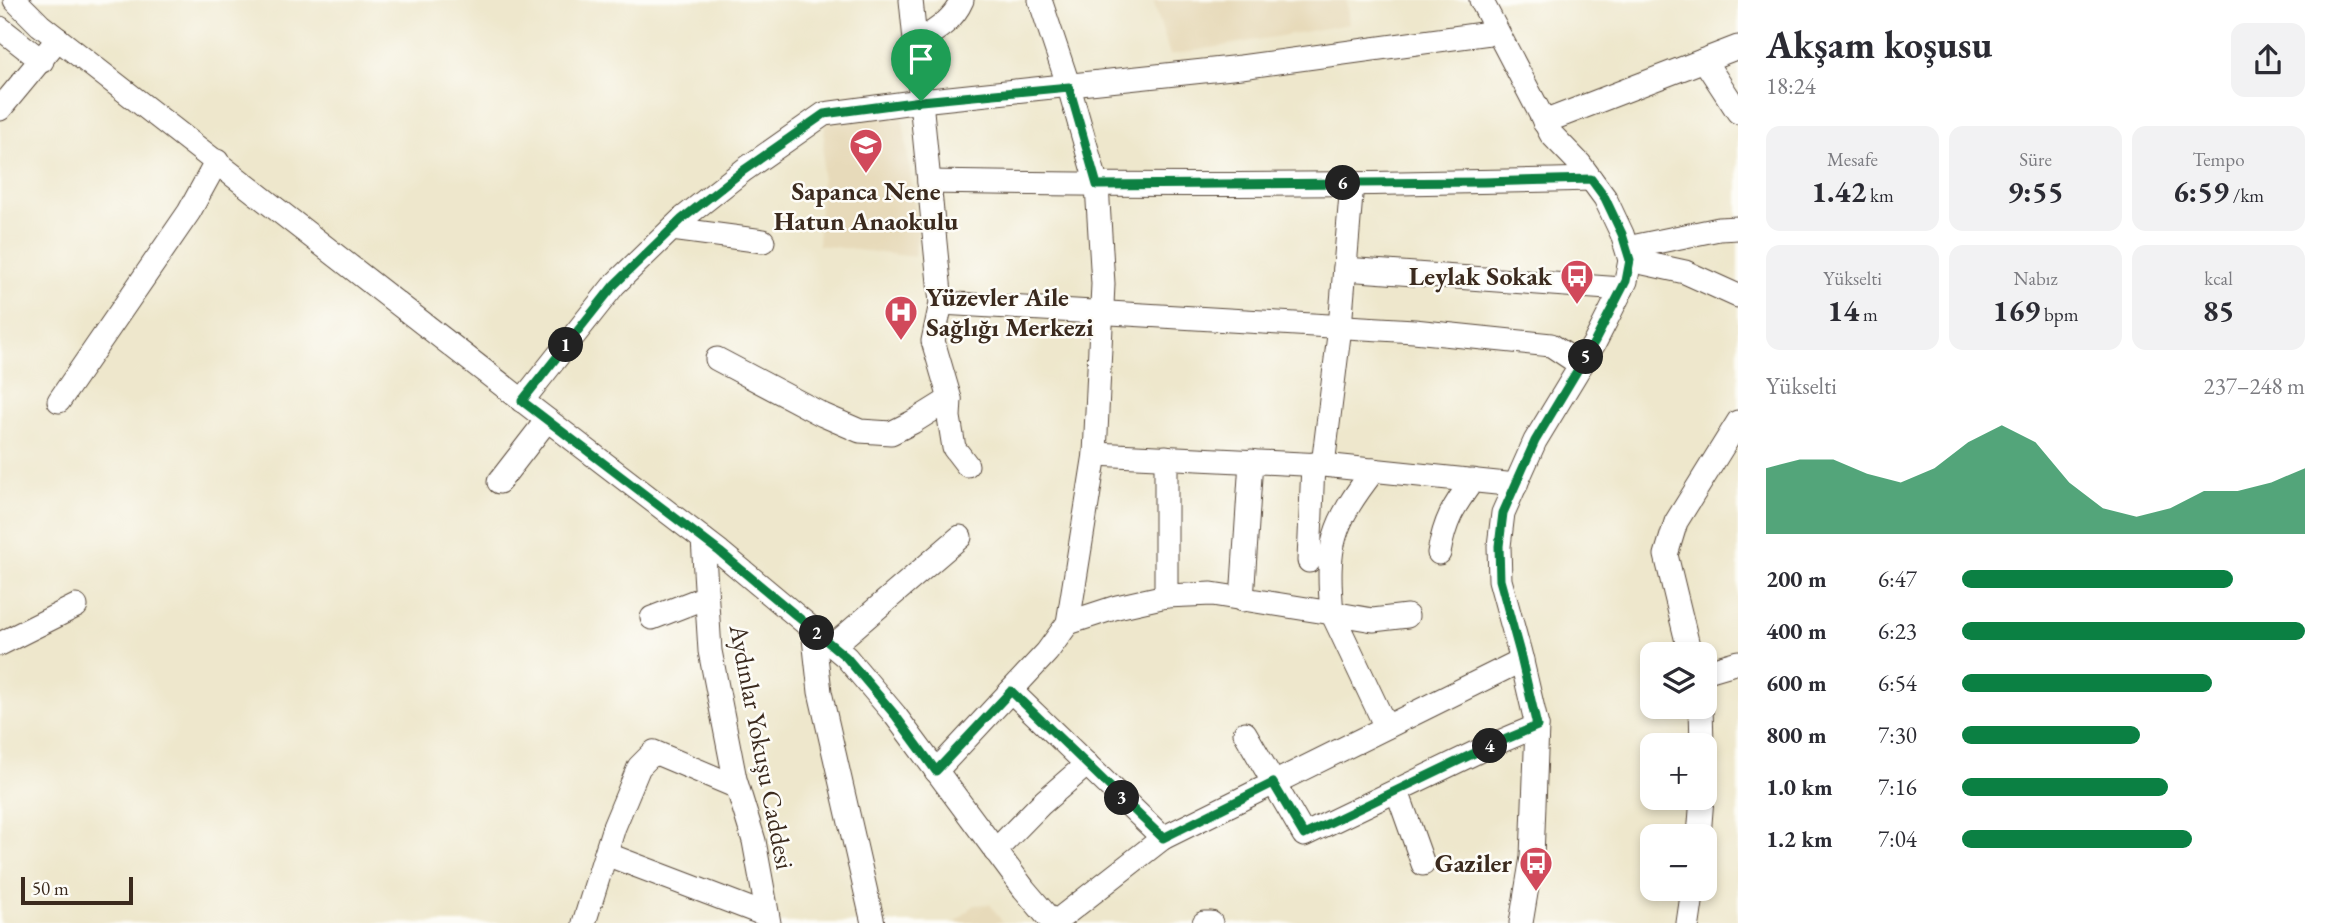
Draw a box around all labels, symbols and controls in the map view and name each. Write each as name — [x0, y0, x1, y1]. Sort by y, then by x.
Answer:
text: Akşam koşusu — [1766, 20, 1992, 69]
button: share — [2231, 23, 2305, 97]
pin — [891, 29, 951, 101]
icon: arrive — [902, 40, 940, 78]
text: 18:24 — [1766, 71, 1816, 101]
school or university icon: Sapanca Nene Hatun Anaokulu — [847, 126, 885, 175]
text: Mesafe — [1827, 147, 1878, 172]
text: Süre — [2019, 147, 2052, 172]
text: Tempo — [2192, 147, 2245, 172]
pin: 6 — [1326, 166, 1360, 200]
text: 6 — [1337, 170, 1348, 195]
text: 1.42 — [1811, 172, 1866, 211]
text: 9:55 — [2007, 172, 2064, 211]
text: 6:59 — [2173, 172, 2229, 211]
place label: Sapanca Nene Hatun Anaokulu — [774, 174, 959, 238]
text: km — [1866, 183, 1894, 208]
text: /km — [2229, 183, 2264, 208]
bus stop icon: Leylak Sokak — [1558, 257, 1596, 306]
place label: Leylak Sokak — [1409, 259, 1553, 293]
text: Yükselti — [1823, 266, 1882, 291]
text: Nabız — [2013, 266, 2058, 291]
text: kcal — [2204, 266, 2233, 291]
place label: Yüzevler Aile Sağlığı Merkezi — [926, 280, 1094, 344]
text: 14 — [1827, 291, 1859, 330]
text: 169 — [1993, 291, 2040, 330]
text: 85 — [2203, 291, 2234, 330]
hospital icon: Yüzevler Aile Sağlığı Merkezi — [882, 293, 920, 342]
text: m — [1859, 302, 1878, 327]
text: bpm — [2040, 302, 2078, 327]
pin: 1 — [548, 328, 584, 362]
text: 1 — [560, 332, 571, 357]
pin: 5 — [1568, 340, 1604, 374]
text: 5 — [1580, 344, 1591, 369]
text: Yükselti — [1766, 371, 1837, 401]
text: 237–248 m — [2204, 371, 2305, 401]
text: 200 m — [1766, 564, 1827, 594]
text: 6:47 — [1878, 564, 1917, 594]
pin: 2 — [800, 616, 834, 650]
text: 400 m — [1766, 616, 1827, 646]
text: 6:23 — [1878, 616, 1917, 646]
text: 2 — [811, 620, 822, 645]
street label: Aydınlar Yokuşu Caddesi — [721, 621, 802, 872]
map controls — [1640, 642, 1717, 901]
button: layers — [1640, 642, 1717, 719]
text: 600 m — [1766, 668, 1827, 698]
text: 6:54 — [1878, 668, 1917, 698]
text: 800 m — [1766, 720, 1827, 750]
text: 7:30 — [1878, 720, 1917, 750]
pin: 4 — [1472, 728, 1508, 764]
text: 4 — [1484, 733, 1495, 758]
button: + — [1640, 733, 1717, 810]
text: 1.0 km — [1766, 772, 1833, 802]
text: 7:16 — [1878, 772, 1917, 802]
pin: 3 — [1104, 780, 1140, 816]
text: 3 — [1116, 785, 1127, 810]
button: − — [1640, 824, 1717, 901]
text: 1.2 km — [1766, 824, 1833, 854]
text: 7:04 — [1878, 824, 1917, 854]
bus stop icon: Gaziler — [1517, 844, 1555, 893]
place label: Gaziler — [1435, 846, 1512, 880]
scale bar — [21, 874, 133, 906]
text: 50 m — [32, 876, 69, 901]

